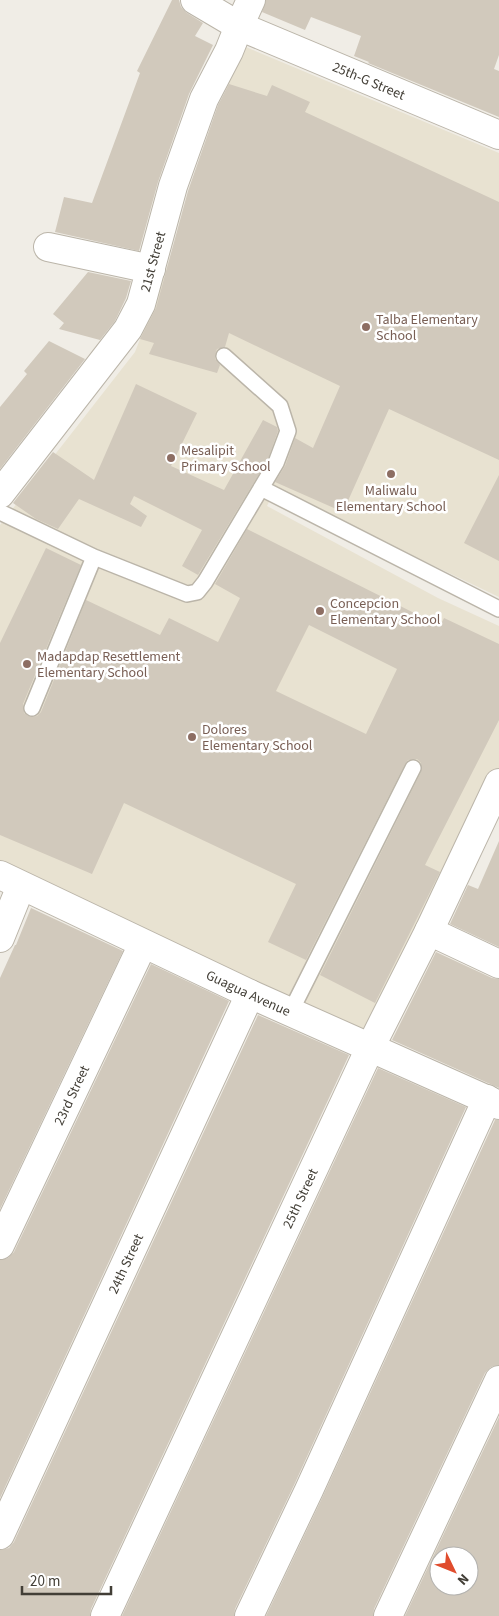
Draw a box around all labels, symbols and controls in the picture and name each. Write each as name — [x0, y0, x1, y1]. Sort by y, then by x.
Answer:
street label: 25th-G Street — [329, 57, 408, 106]
street label: 21st Street — [136, 229, 171, 294]
place label: Talba Elementary School — [376, 310, 478, 346]
marker: Talba Elementary School — [360, 321, 372, 333]
place label: Mesalipit Primary School — [181, 441, 271, 477]
marker: Mesalipit Primary School — [165, 452, 177, 464]
marker: Maliwalu Elementary School — [385, 468, 397, 480]
place label: Maliwalu Elementary School — [336, 481, 447, 517]
place label: Concepcion Elementary School — [330, 594, 441, 630]
marker: Concepcion Elementary School — [314, 605, 326, 617]
place label: Madapdap Resettlement Elementary School — [37, 647, 181, 683]
marker: Madapdap Resettlement Elementary School — [21, 658, 33, 670]
place label: Dolores Elementary School — [202, 720, 313, 756]
marker: Dolores Elementary School — [186, 731, 198, 743]
street label: Guagua Avenue — [202, 965, 294, 1022]
street label: 23rd Street — [49, 1062, 95, 1129]
street label: 25th Street — [278, 1165, 324, 1232]
street label: 24th Street — [104, 1230, 149, 1297]
north arrow — [429, 1546, 479, 1596]
scale bar — [22, 1564, 111, 1596]
text: N — [452, 1569, 473, 1589]
text: 20 m — [30, 1571, 60, 1592]

